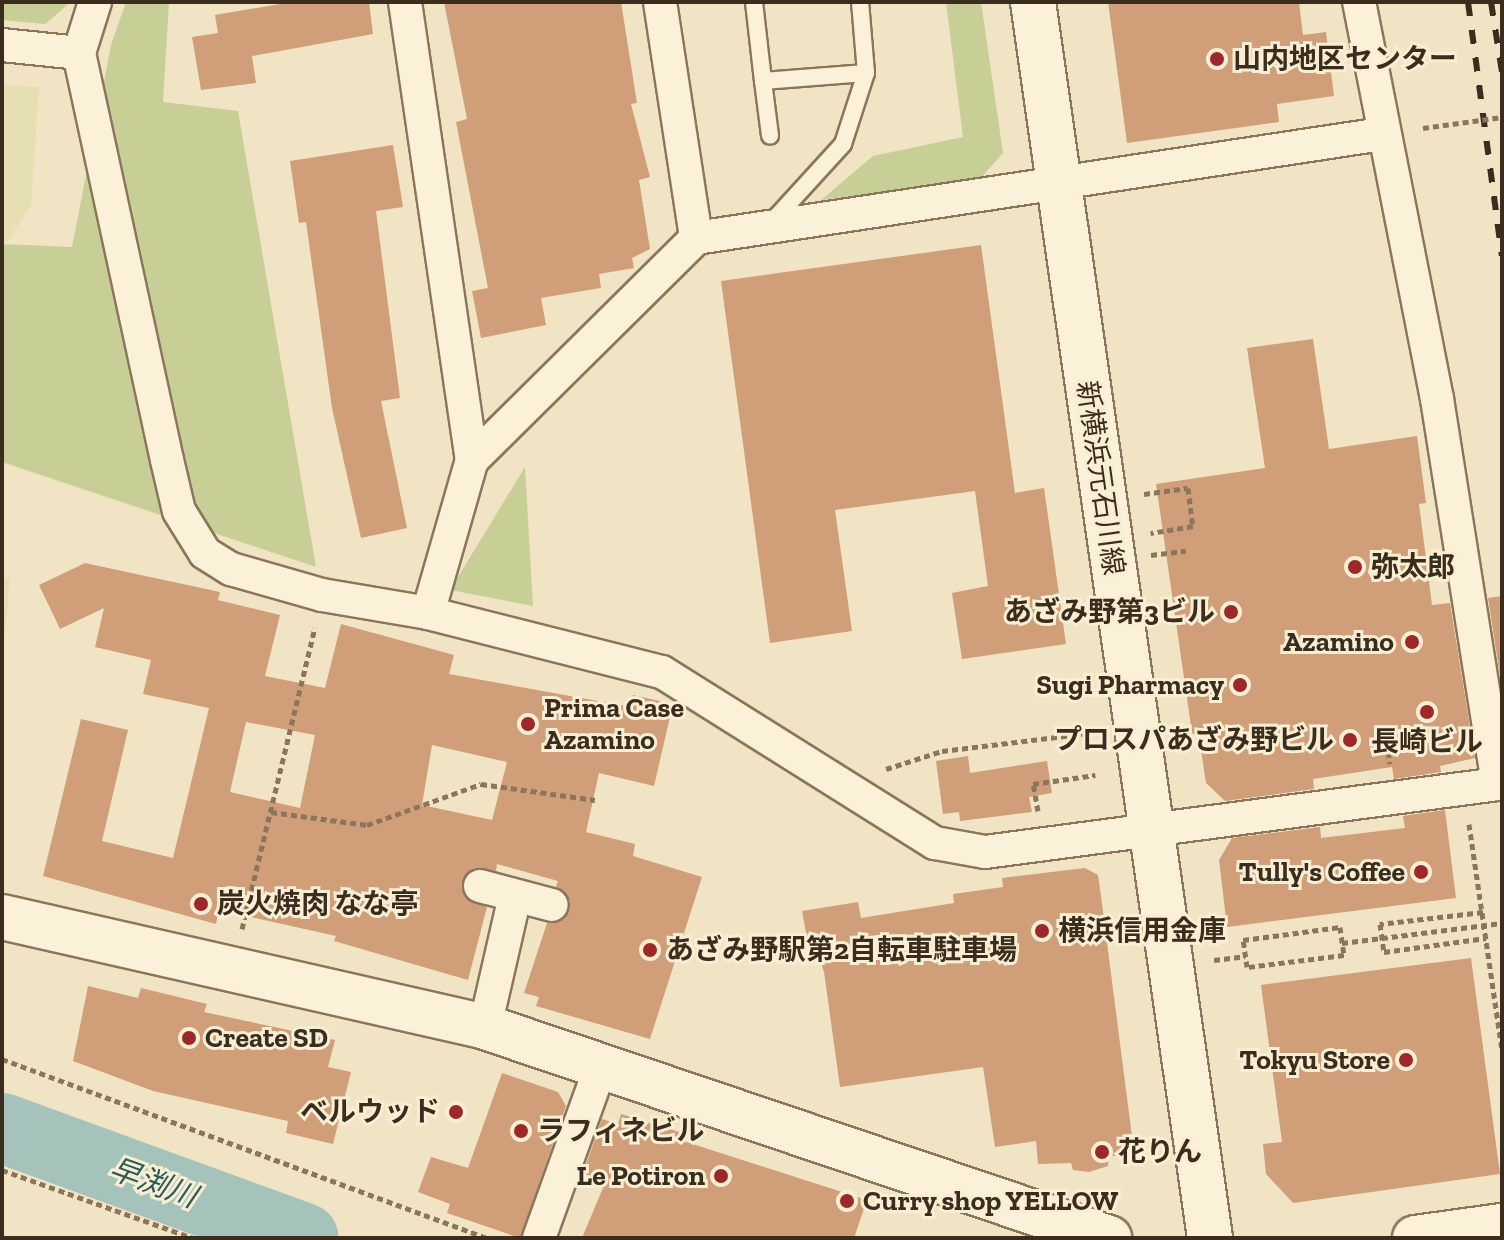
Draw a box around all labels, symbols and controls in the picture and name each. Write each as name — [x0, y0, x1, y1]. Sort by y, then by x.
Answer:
place label: 山内地区センター — [1233, 42, 1457, 76]
marker: 山内地区センター — [1208, 50, 1226, 68]
street label: 新横浜元石川線 — [1070, 379, 1130, 577]
place label: 弥太郎 — [1371, 550, 1455, 584]
marker: 弥太郎 — [1346, 558, 1364, 576]
place label: あざみ野第3ビル — [1004, 595, 1215, 629]
marker: あざみ野第3ビル — [1222, 603, 1240, 621]
place label: Azamino — [1283, 625, 1394, 659]
marker: Azamino — [1401, 631, 1423, 653]
place label: Sugi Pharmacy — [1036, 668, 1224, 702]
marker: Sugi Pharmacy — [1231, 676, 1249, 694]
place label: Prima Case Azamino — [544, 691, 684, 757]
marker: 長崎ビル — [1418, 703, 1436, 721]
marker: Prima Case Azamino — [519, 715, 537, 733]
place label: プロスパあざみ野ビル — [1054, 723, 1334, 757]
place label: 長崎ビル — [1371, 725, 1483, 759]
marker: プロスパあざみ野ビル — [1341, 731, 1359, 749]
place label: Tully's Coffee — [1238, 855, 1405, 889]
marker: Tully's Coffee — [1412, 863, 1430, 881]
place label: 炭火焼肉 なな亭 — [217, 887, 418, 921]
marker: 炭火焼肉 なな亭 — [192, 895, 210, 913]
place label: 横浜信用金庫 — [1058, 914, 1226, 948]
marker: 横浜信用金庫 — [1033, 922, 1051, 940]
place label: あざみ野駅第2自転車駐車場 — [666, 933, 1017, 967]
marker: あざみ野駅第2自転車駐車場 — [641, 941, 659, 959]
place label: Create SD — [205, 1021, 328, 1055]
marker: Create SD — [180, 1029, 198, 1047]
place label: Tokyu Store — [1239, 1043, 1390, 1077]
marker: Tokyu Store — [1397, 1051, 1415, 1069]
place label: ベルウッド — [300, 1095, 440, 1129]
marker: ベルウッド — [447, 1103, 465, 1121]
place label: ラフィネビル — [537, 1114, 705, 1148]
marker: ラフィネビル — [512, 1122, 530, 1140]
place label: 花りん — [1118, 1135, 1202, 1169]
marker: 花りん — [1093, 1143, 1111, 1161]
water label: 早渕川 — [105, 1151, 201, 1215]
place label: Le Potiron — [577, 1159, 705, 1193]
marker: Le Potiron — [712, 1167, 730, 1185]
place label: Curry shop YELLOW — [863, 1184, 1120, 1218]
marker: Curry shop YELLOW — [838, 1192, 856, 1210]

